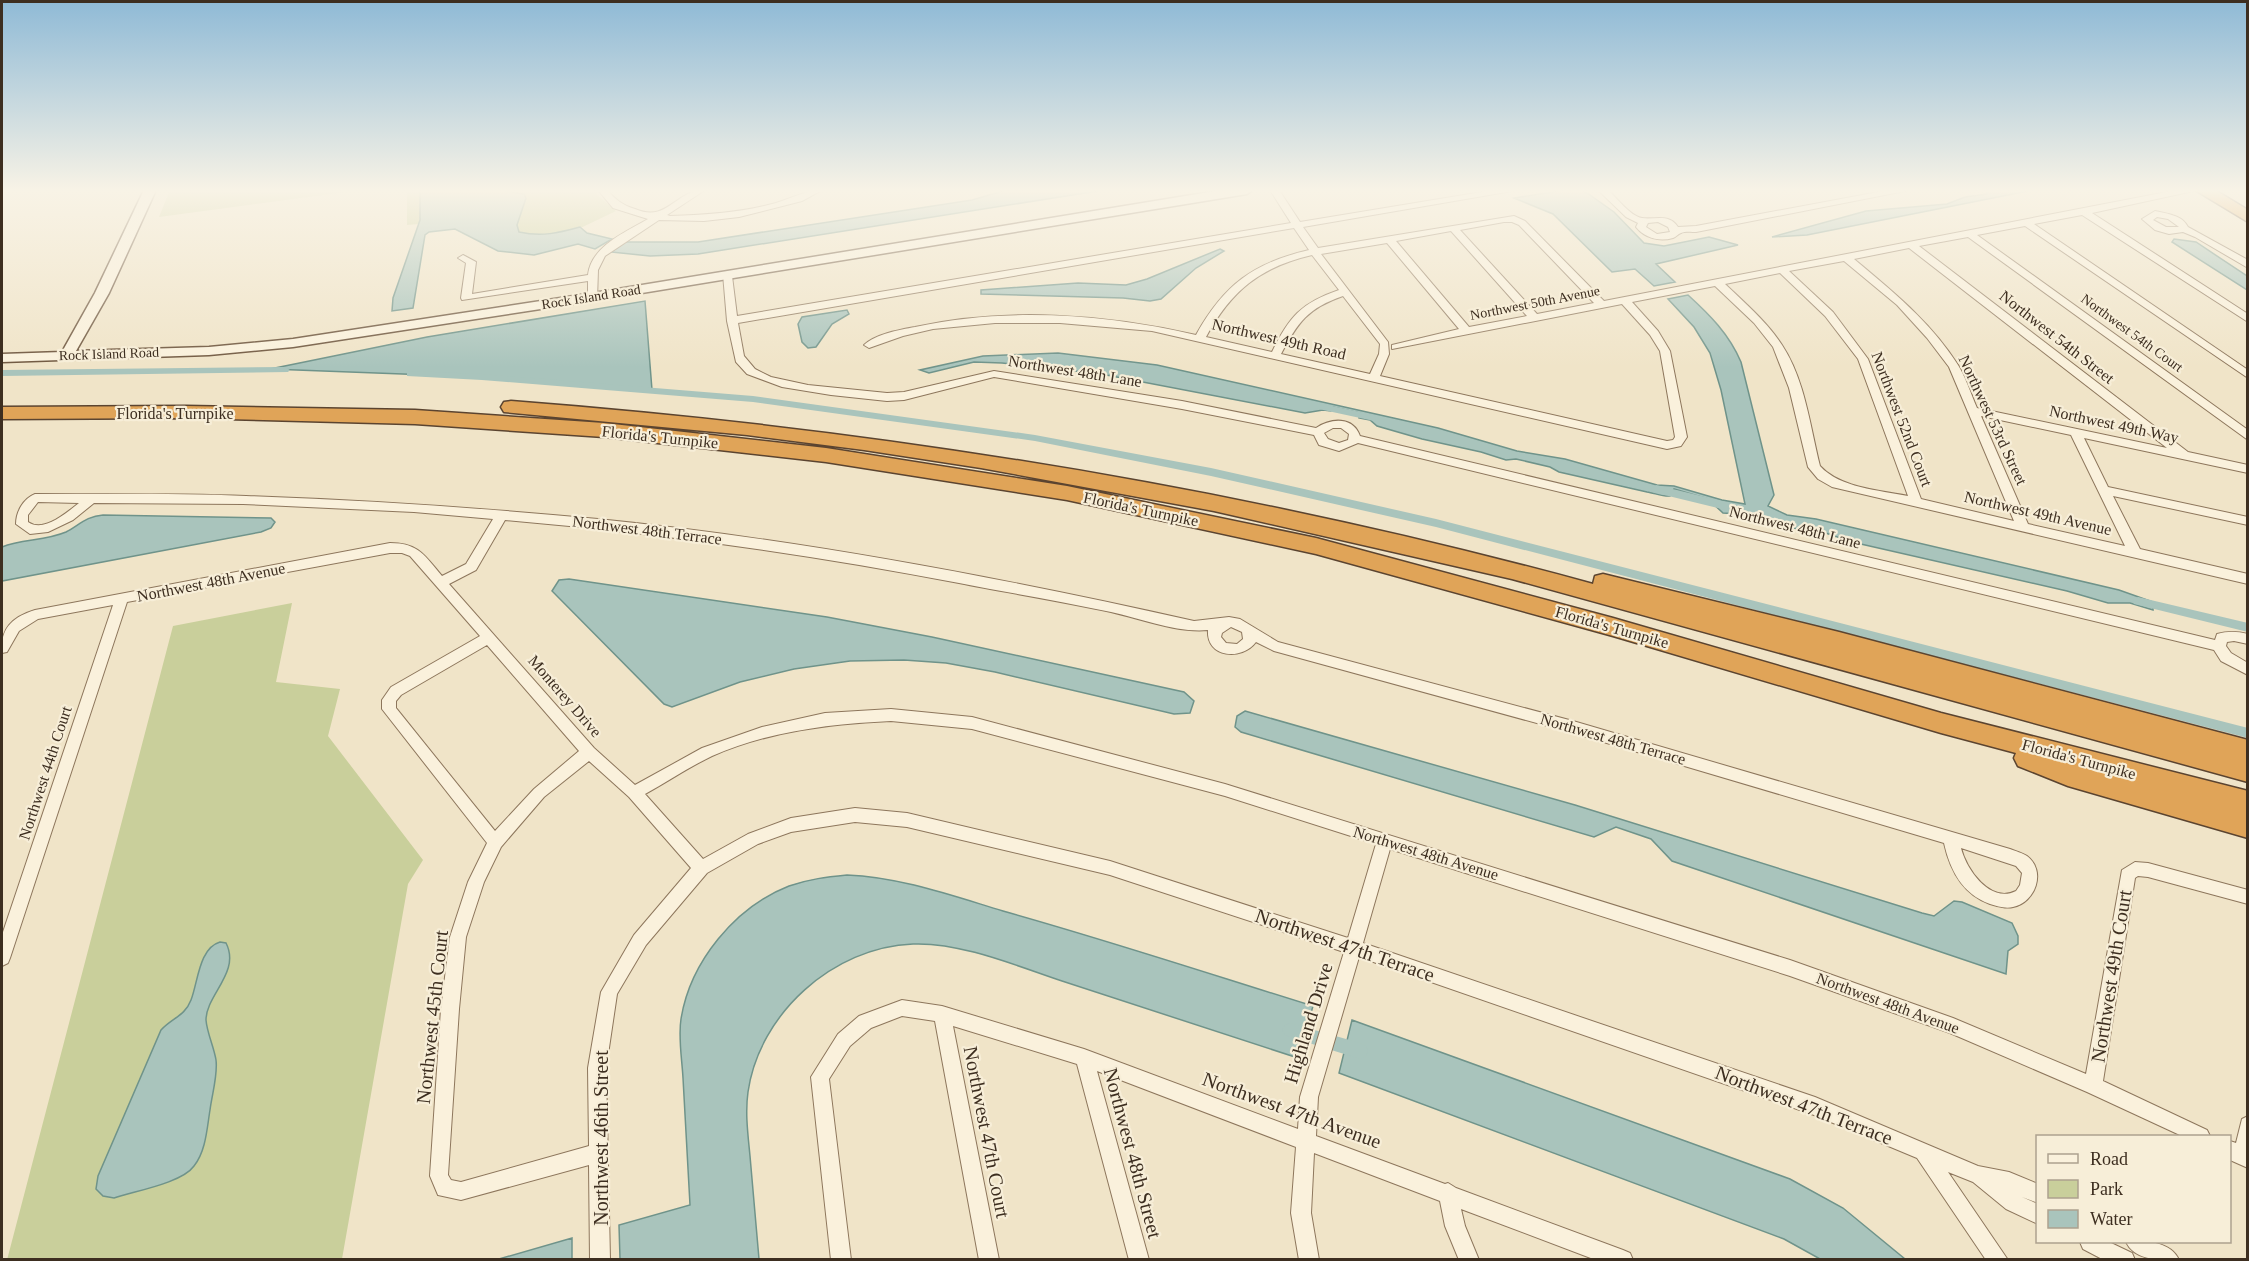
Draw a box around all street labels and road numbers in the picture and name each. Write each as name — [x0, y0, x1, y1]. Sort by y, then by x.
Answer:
street label: Rock Island Road — [540, 282, 642, 312]
street label: Northwest 50th Avenue — [1469, 283, 1601, 323]
street label: Northwest 54th Street — [1996, 287, 2118, 387]
street label: Northwest 54th Court — [2078, 291, 2186, 375]
street label: Northwest 49th Road — [1210, 315, 1348, 363]
street label: Rock Island Road — [59, 345, 159, 363]
street label: Northwest 52nd Court — [1868, 349, 1936, 489]
street label: Northwest 48th Lane — [1007, 352, 1143, 390]
street label: Northwest 53rd Street — [1955, 352, 2031, 488]
street label: Northwest 49th Way — [2048, 402, 2180, 447]
street label: Florida's Turnpike — [116, 405, 234, 423]
street label: Florida's Turnpike — [601, 422, 719, 453]
street label: Northwest 49th Avenue — [1963, 488, 2113, 538]
street label: Florida's Turnpike — [1082, 489, 1200, 530]
street label: Northwest 48th Lane — [1727, 502, 1863, 552]
street label: Northwest 48th Terrace — [571, 512, 723, 548]
street label: Northwest 48th Avenue — [135, 559, 287, 605]
street label: Florida's Turnpike — [1553, 603, 1671, 652]
street label: Monterey Drive — [524, 652, 605, 741]
street label: Northwest 44th Court — [15, 703, 75, 842]
street label: Northwest 48th Terrace — [1538, 710, 1688, 768]
street label: Florida's Turnpike — [2020, 736, 2138, 783]
street label: Northwest 48th Avenue — [1351, 823, 1501, 883]
street label: Northwest 49th Court — [2086, 888, 2136, 1064]
street label: Northwest 47th Terrace — [1252, 904, 1438, 986]
street label: Northwest 45th Court — [412, 929, 452, 1105]
street label: Highland Drive — [1279, 960, 1338, 1086]
street label: Northwest 48th Avenue — [1814, 969, 1962, 1037]
street label: Northwest 47th Court — [960, 1044, 1015, 1220]
street label: Northwest 46th Street — [590, 1050, 612, 1226]
street label: Northwest 47th Terrace — [1712, 1061, 1896, 1149]
street label: Northwest 48th Street — [1100, 1065, 1166, 1241]
street label: Northwest 47th Avenue — [1200, 1067, 1384, 1153]

